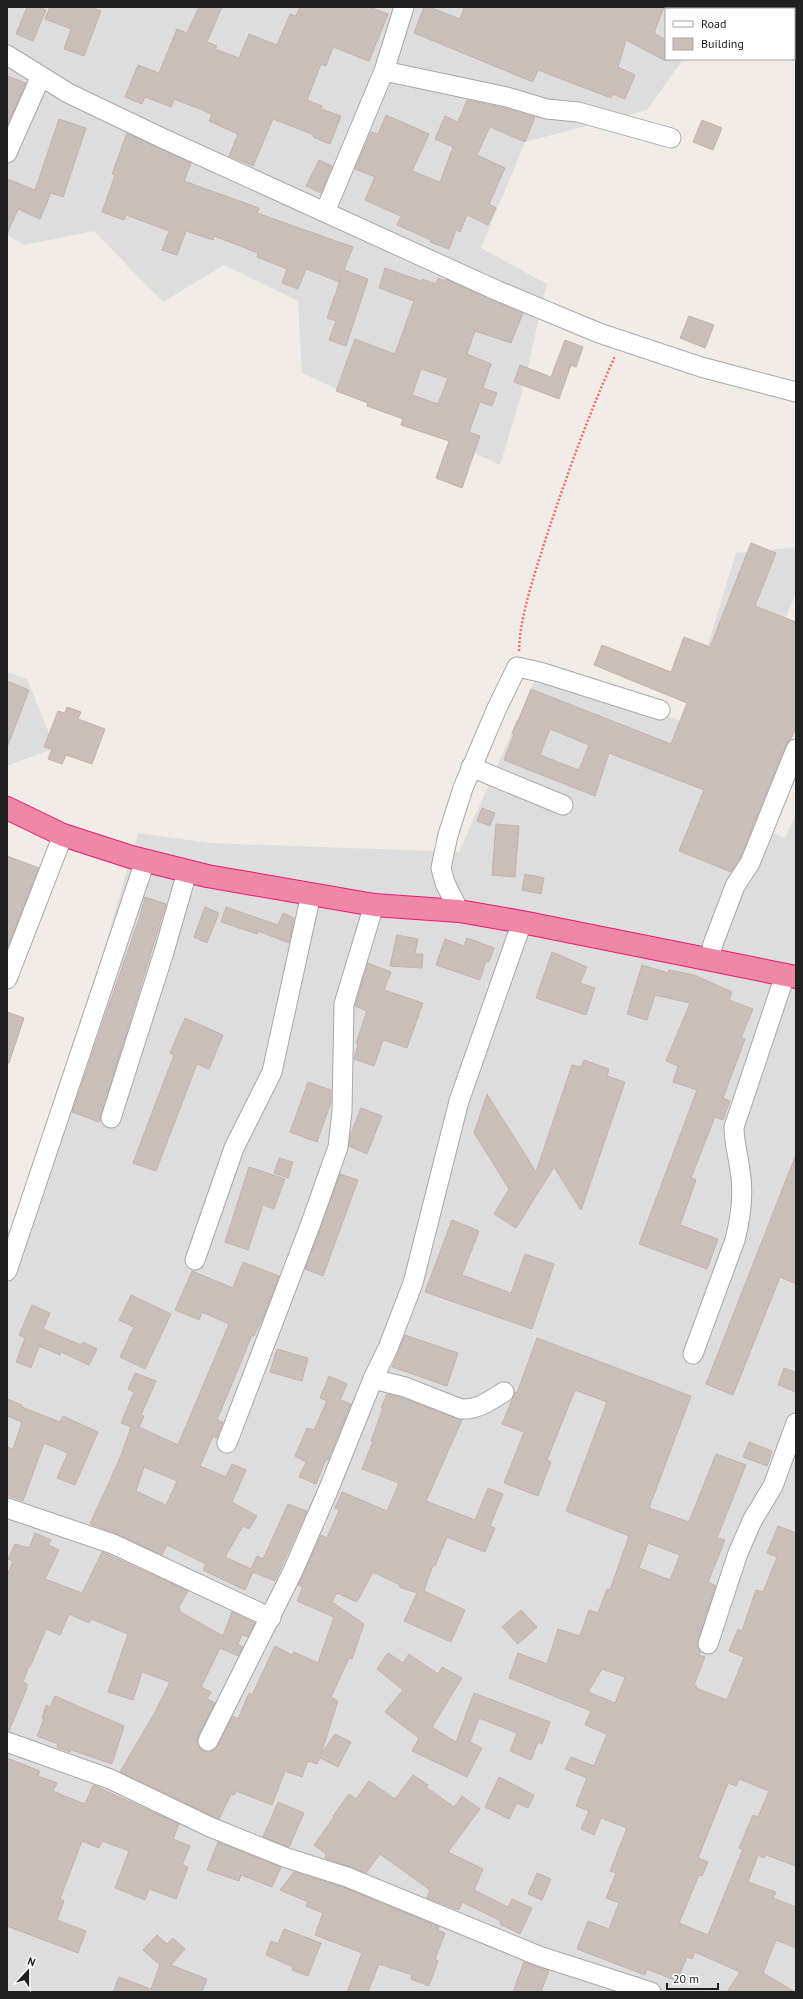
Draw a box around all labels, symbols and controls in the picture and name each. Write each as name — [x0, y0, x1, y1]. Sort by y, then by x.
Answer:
legend — [665, 8, 795, 60]
text: Road — [701, 16, 726, 31]
text: Building — [701, 36, 744, 51]
north arrow — [8, 1951, 48, 1991]
text: N — [26, 1954, 37, 1969]
scale bar — [667, 1965, 718, 1991]
text: 20 m — [673, 1971, 699, 1986]

